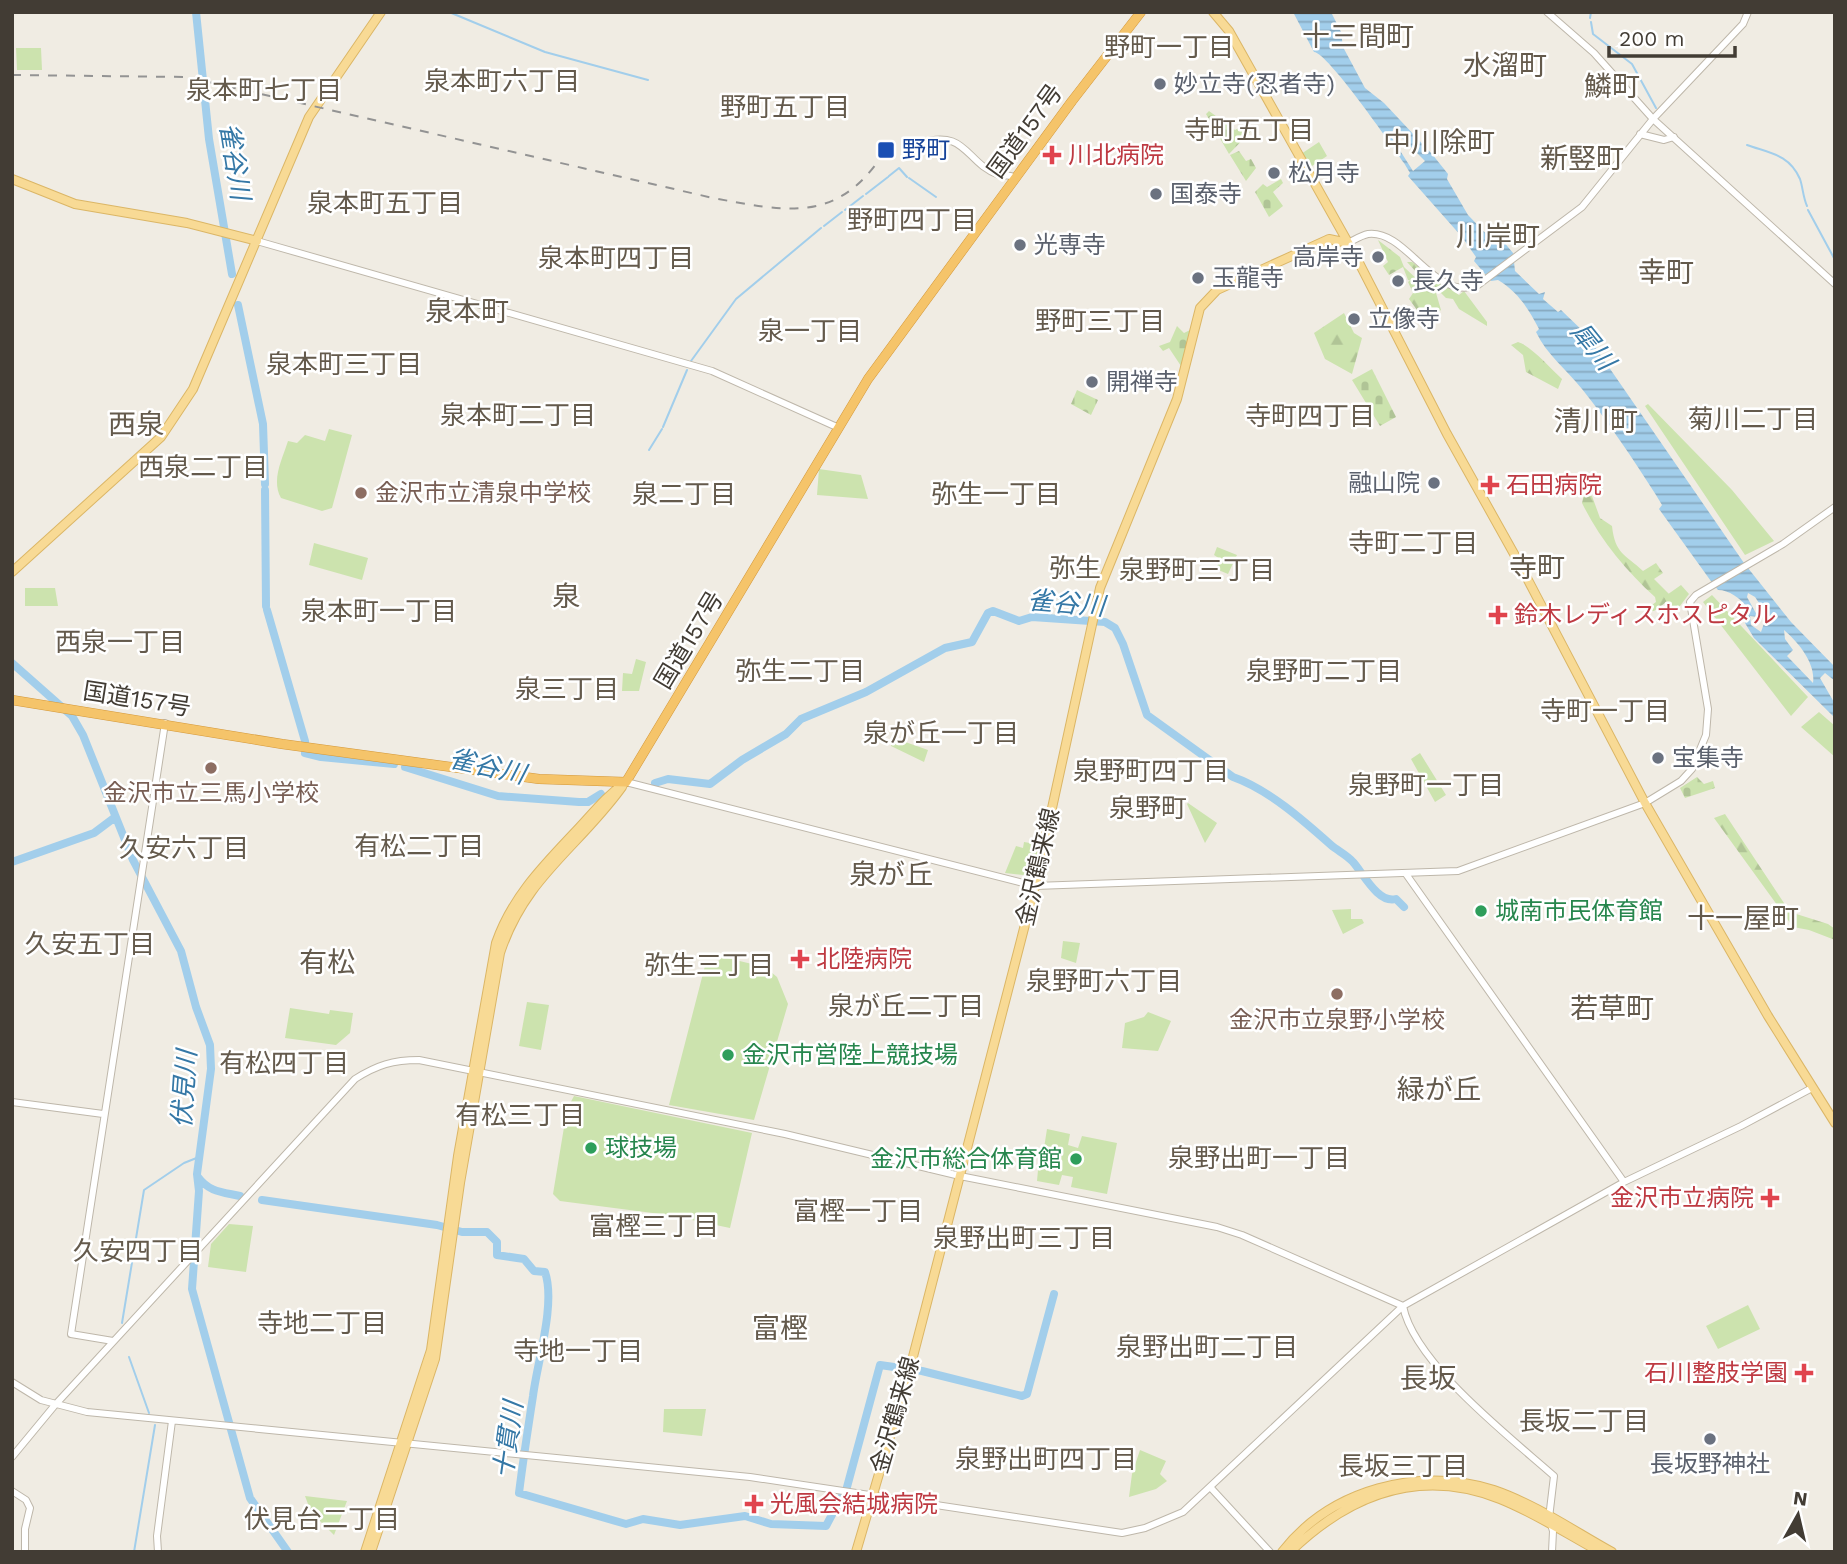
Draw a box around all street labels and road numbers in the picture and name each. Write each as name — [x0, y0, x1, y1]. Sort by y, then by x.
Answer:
street label: 国道157号 — [982, 79, 1068, 183]
street label: 国道157号 — [649, 586, 729, 694]
street label: 国道157号 — [81, 677, 193, 721]
street label: 金沢鶴来線 — [1011, 805, 1065, 929]
street label: 金沢鶴来線 — [865, 1353, 925, 1477]

